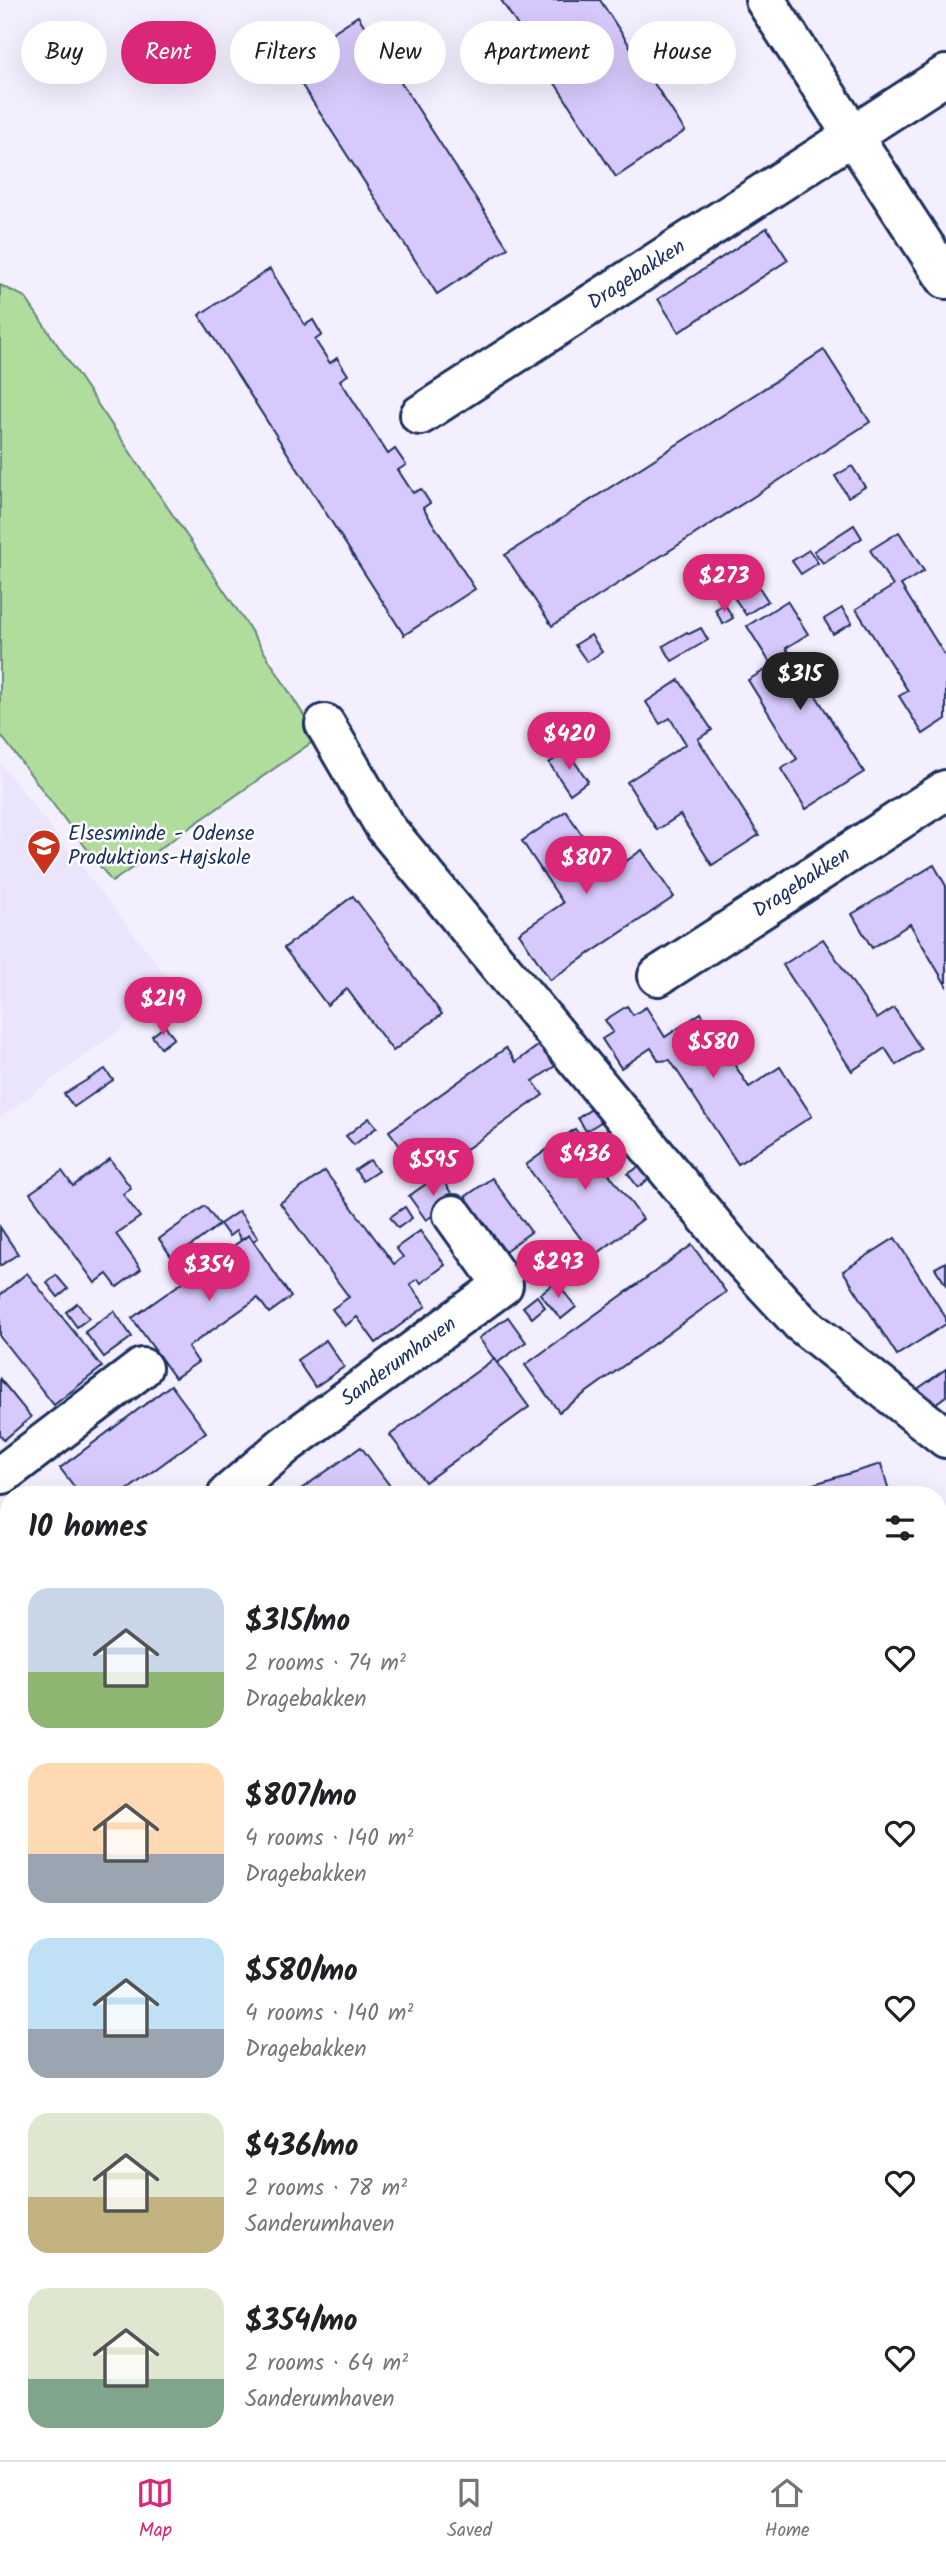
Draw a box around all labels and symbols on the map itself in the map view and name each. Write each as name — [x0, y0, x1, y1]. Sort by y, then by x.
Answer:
street label: Dragebakken — [581, 231, 693, 319]
pin: $273 — [683, 554, 765, 614]
pin: $315 — [759, 652, 841, 712]
pin: $420 — [528, 712, 610, 772]
place label: Elsesminde - Odense Produktions-Højskole — [68, 818, 255, 875]
school or university icon: Elsesminde - Odense Produktions-Højskole — [25, 827, 63, 876]
pin: $807 — [545, 836, 627, 896]
street label: Dragebakken — [746, 839, 858, 927]
pin: $219 — [122, 978, 204, 1037]
pin: $580 — [672, 1020, 754, 1080]
pin: $436 — [544, 1132, 626, 1192]
pin: $595 — [392, 1138, 474, 1198]
pin: $293 — [517, 1240, 599, 1300]
pin: $354 — [168, 1244, 250, 1303]
street label: Sanderumhaven — [334, 1309, 464, 1415]

